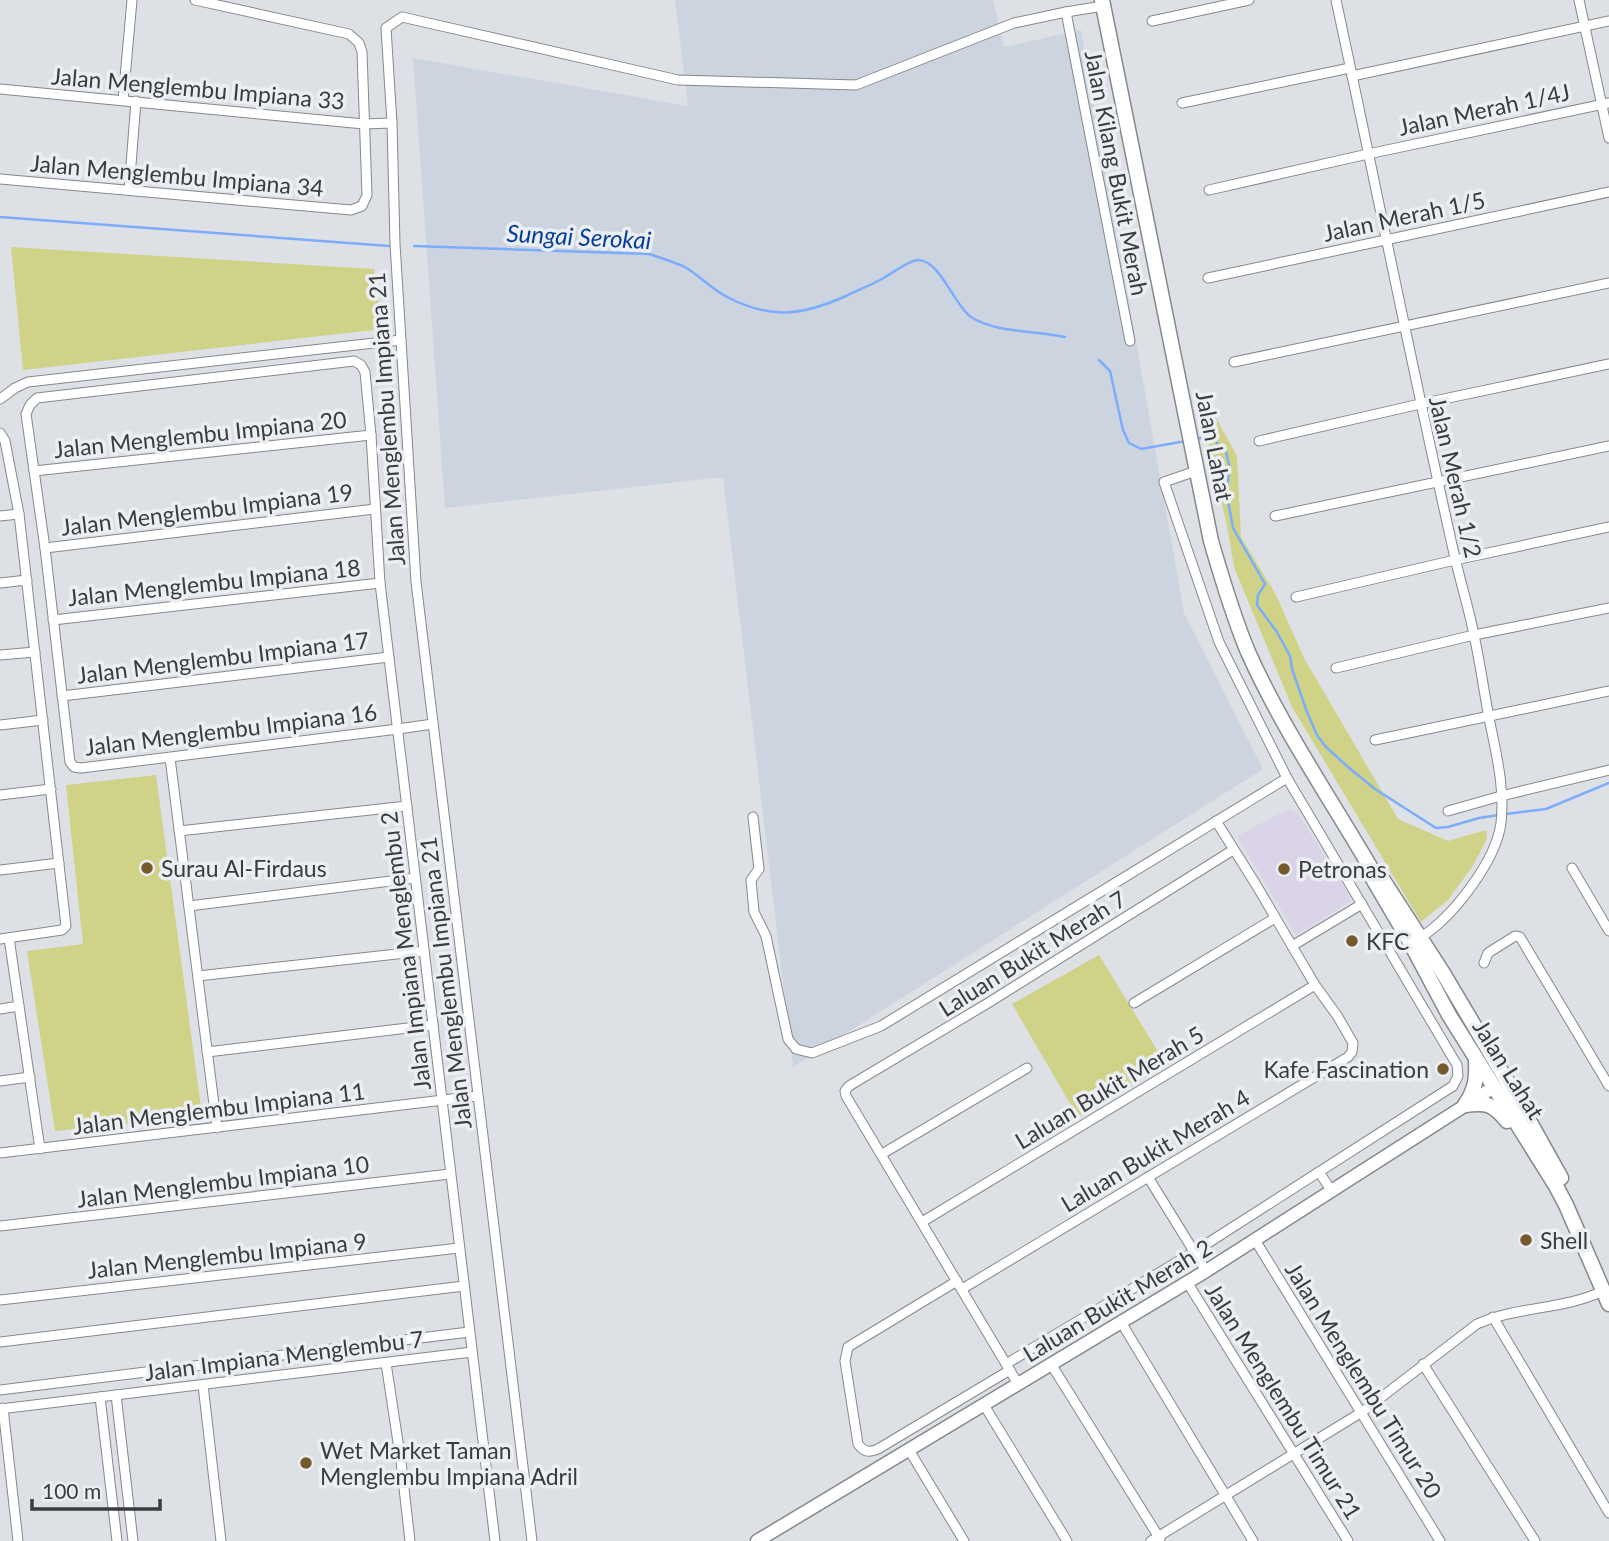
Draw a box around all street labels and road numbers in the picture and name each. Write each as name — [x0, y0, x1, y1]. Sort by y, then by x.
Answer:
street label: Jalan Kilang Bukit Merah — [1080, 48, 1154, 298]
street label: Jalan Menglembu Impiana 33 — [50, 61, 346, 115]
street label: Jalan Merah 1/4J — [1396, 77, 1572, 141]
street label: Jalan Menglembu Impiana 34 — [29, 148, 325, 202]
street label: Jalan Merah 1/5 — [1320, 185, 1488, 247]
street label: Jalan Menglembu Impiana 21 — [362, 271, 410, 567]
street label: Jalan Lahat — [1191, 388, 1240, 504]
street label: Jalan Merah 1/2 — [1424, 394, 1488, 560]
street label: Jalan Menglembu Impiana 20 — [52, 405, 348, 463]
street label: Jalan Menglembu Impiana 19 — [59, 477, 355, 541]
street label: Jalan Menglembu Impiana 18 — [66, 553, 362, 611]
street label: Jalan Menglembu Impiana 17 — [75, 625, 371, 689]
street label: Jalan Menglembu Impiana 16 — [83, 697, 379, 761]
street label: Jalan Impiana Menglembu 2 — [374, 810, 436, 1092]
street label: Jalan Menglembu Impiana 21 — [413, 835, 477, 1131]
street label: Laluan Bukit Merah 7 — [933, 884, 1131, 1022]
street label: Jalan Lahat — [1467, 1014, 1551, 1124]
street label: Laluan Bukit Merah 5 — [1010, 1020, 1208, 1154]
street label: Jalan Menglembu Impiana 11 — [71, 1076, 367, 1140]
street label: Laluan Bukit Merah 4 — [1056, 1083, 1254, 1217]
street label: Jalan Menglembu Impiana 10 — [75, 1149, 371, 1213]
street label: Jalan Menglembu Impiana 9 — [86, 1226, 368, 1284]
street label: Laluan Bukit Merah 2 — [1018, 1233, 1216, 1367]
street label: Jalan Menglembu Timur 20 — [1280, 1257, 1448, 1503]
street label: Jalan Menglembu Timur 21 — [1200, 1278, 1368, 1524]
street label: Jalan Impiana Menglembu 7 — [143, 1324, 425, 1386]

